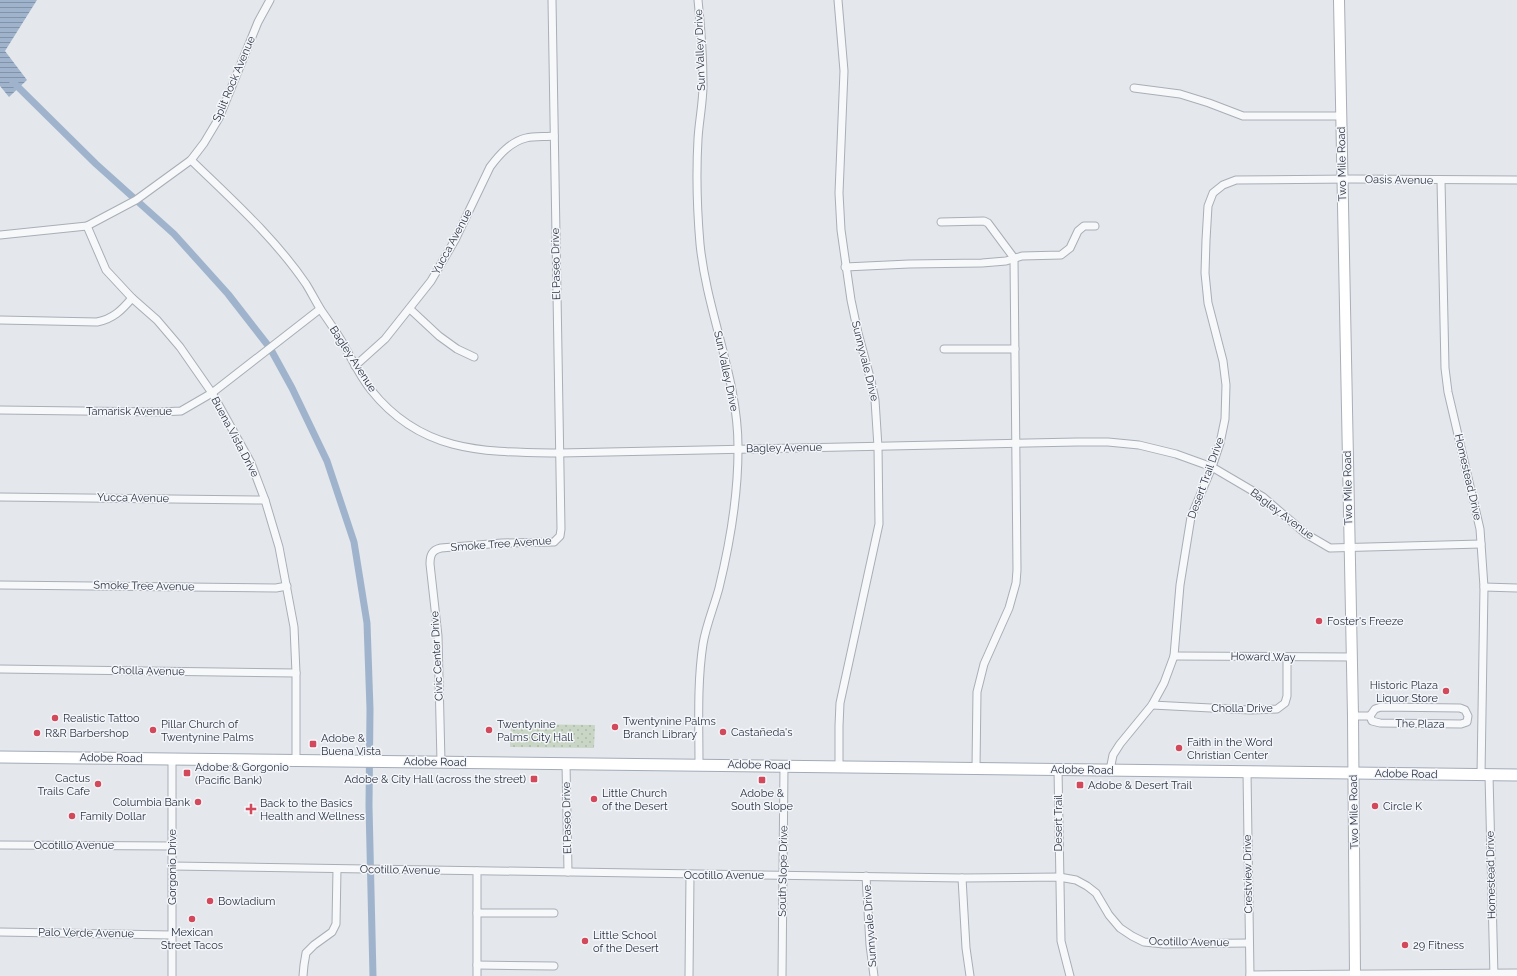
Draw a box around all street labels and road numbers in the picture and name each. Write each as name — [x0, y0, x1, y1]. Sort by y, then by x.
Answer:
street label: Sun Valley Drive — [692, 8, 708, 91]
street label: Split Rock Avenue — [210, 34, 258, 124]
street label: Two Mile Road — [1335, 126, 1349, 201]
street label: Oasis Avenue — [1365, 173, 1434, 187]
street label: Yucca Avenue — [429, 207, 475, 277]
street label: El Paseo Drive — [549, 227, 563, 300]
street label: Sunnyvale Drive — [849, 320, 881, 403]
street label: Bagley Avenue — [327, 324, 379, 395]
street label: Sun Valley Drive — [711, 330, 741, 413]
street label: Buena Vista Drive — [208, 395, 262, 480]
street label: Tamarisk Avenue — [86, 405, 173, 418]
street label: Homestead Drive — [1452, 432, 1484, 522]
street label: Desert Trail Drive — [1185, 435, 1227, 521]
street label: Bagley Avenue — [746, 441, 823, 455]
street label: Two Mile Road — [1341, 450, 1355, 525]
street label: Bagley Avenue — [1248, 486, 1317, 542]
street label: Yucca Avenue — [97, 491, 170, 505]
street label: Smoke Tree Avenue — [450, 534, 552, 554]
street label: Smoke Tree Avenue — [93, 579, 195, 593]
street label: Civic Center Drive — [428, 610, 446, 701]
street label: Howard Way — [1230, 650, 1296, 664]
street label: Cholla Avenue — [111, 664, 185, 678]
street label: Cholla Drive — [1211, 702, 1273, 715]
street label: The Plaza — [1395, 717, 1445, 731]
street label: Adobe Road — [79, 751, 143, 765]
street label: Adobe Road — [403, 755, 467, 769]
street label: Adobe Road — [727, 758, 791, 772]
street label: Adobe Road — [1050, 763, 1114, 777]
street label: Adobe Road — [1374, 767, 1438, 781]
street label: Two Mile Road — [1347, 774, 1361, 849]
street label: El Paseo Drive — [560, 781, 574, 854]
street label: Desert Trail — [1052, 794, 1065, 852]
street label: South Slope Drive — [776, 825, 790, 917]
street label: Gorgonio Drive — [166, 829, 179, 905]
street label: Homestead Drive — [1484, 830, 1498, 919]
street label: Crestview Drive — [1241, 834, 1255, 914]
street label: Ocotillo Avenue — [34, 839, 115, 852]
street label: Ocotillo Avenue — [360, 863, 441, 877]
street label: Ocotillo Avenue — [684, 869, 765, 882]
street label: Sunnyvale Drive — [861, 884, 879, 967]
street label: Palo Verde Avenue — [38, 926, 135, 940]
street label: Ocotillo Avenue — [1149, 935, 1230, 949]

